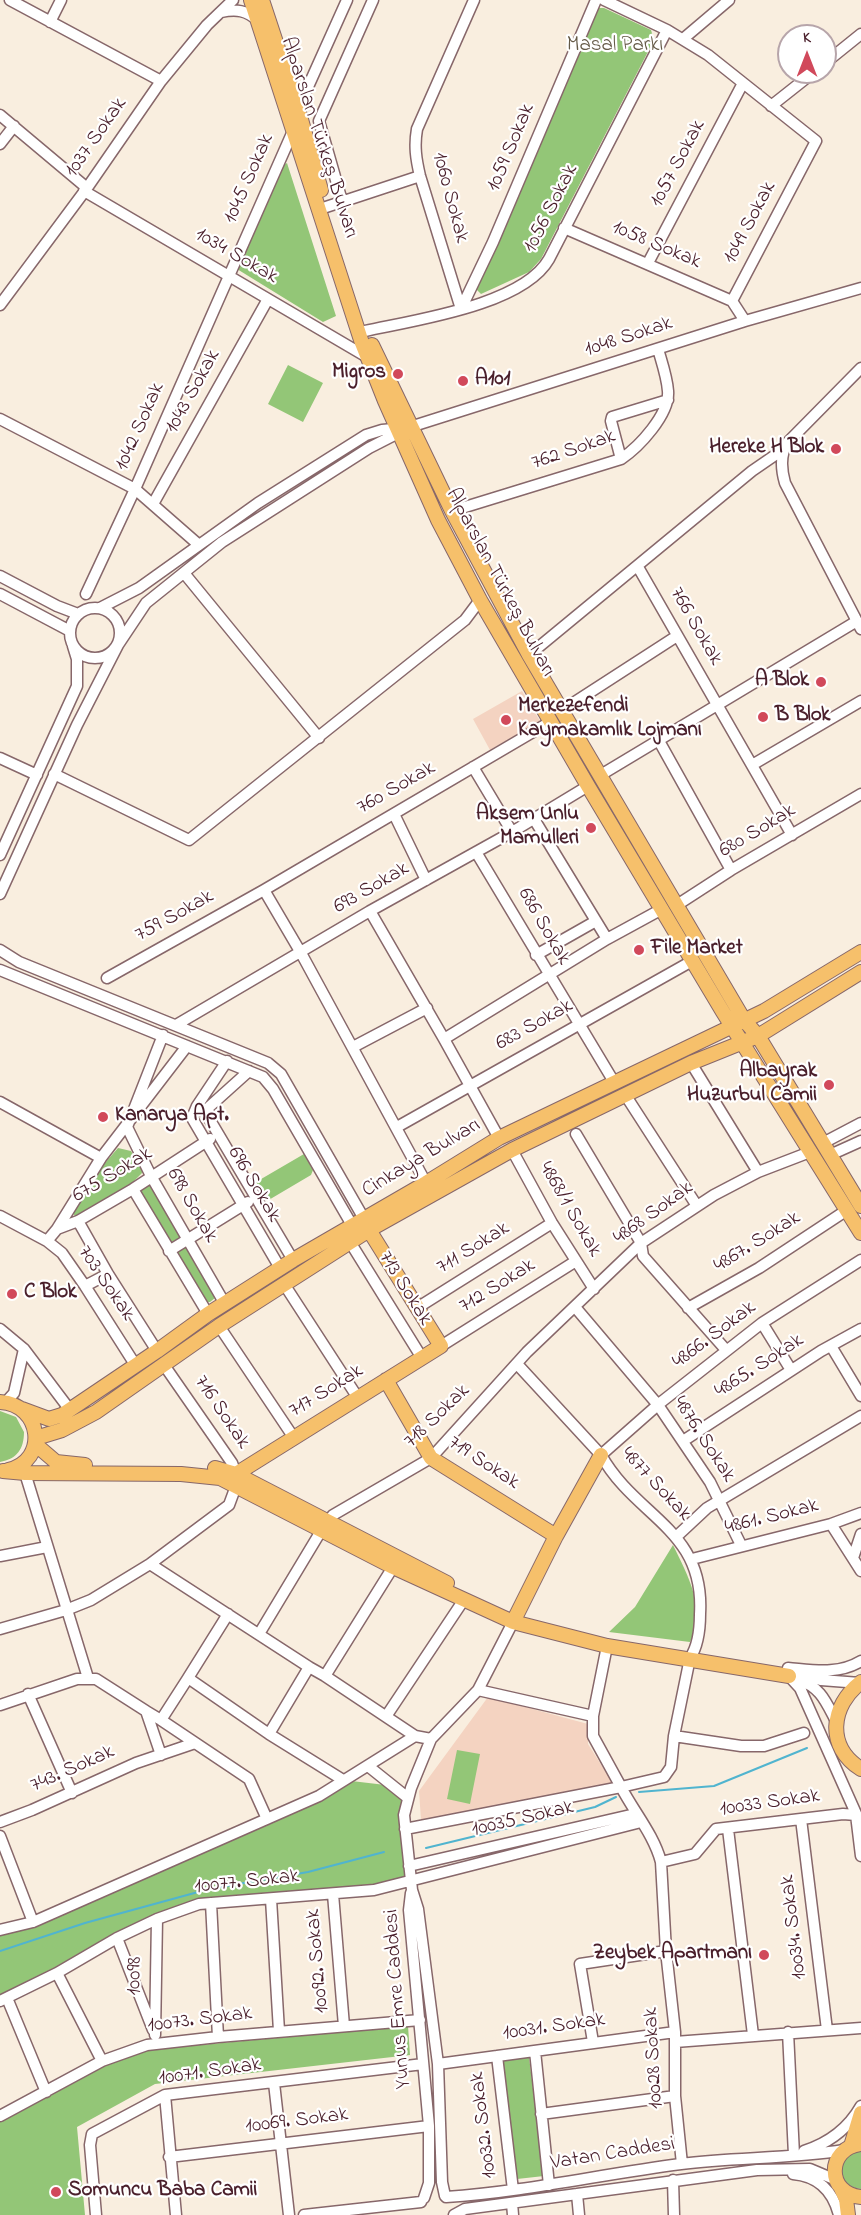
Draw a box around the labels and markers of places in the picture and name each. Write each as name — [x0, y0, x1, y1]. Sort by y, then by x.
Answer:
place label: Migros — [332, 361, 386, 387]
marker: Migros — [391, 367, 405, 381]
place label: A101 — [475, 368, 510, 394]
marker: A101 — [456, 374, 470, 388]
place label: Hereke H Blok — [709, 436, 824, 462]
marker: Hereke H Blok — [829, 442, 843, 456]
place label: A Blok — [755, 669, 809, 695]
marker: A Blok — [814, 675, 828, 689]
place label: Merkezefendi Kaymakamlık Lojmanı — [518, 695, 702, 745]
place label: B Blok — [775, 704, 830, 730]
marker: B Blok — [756, 710, 770, 724]
marker: Merkezefendi Kaymakamlık Lojmanı — [499, 713, 513, 727]
place label: Aksem Unlu Mamulleri — [476, 803, 579, 853]
marker: Aksem Unlu Mamulleri — [584, 821, 598, 835]
place label: File Market — [651, 937, 743, 963]
marker: File Market — [632, 943, 646, 957]
place label: Albayrak Huzurbul Camii — [687, 1060, 817, 1110]
marker: Albayrak Huzurbul Camii — [822, 1078, 836, 1092]
place label: Kanarya Apt. — [115, 1104, 229, 1130]
marker: Kanarya Apt. — [96, 1110, 110, 1124]
place label: C Blok — [24, 1281, 77, 1307]
marker: C Blok — [5, 1287, 19, 1301]
place label: Zeybek Apartmanı — [593, 1942, 752, 1968]
marker: Zeybek Apartmanı — [757, 1948, 771, 1962]
place label: Somuncu Baba Camii — [68, 2179, 257, 2205]
marker: Somuncu Baba Camii — [49, 2185, 63, 2199]

